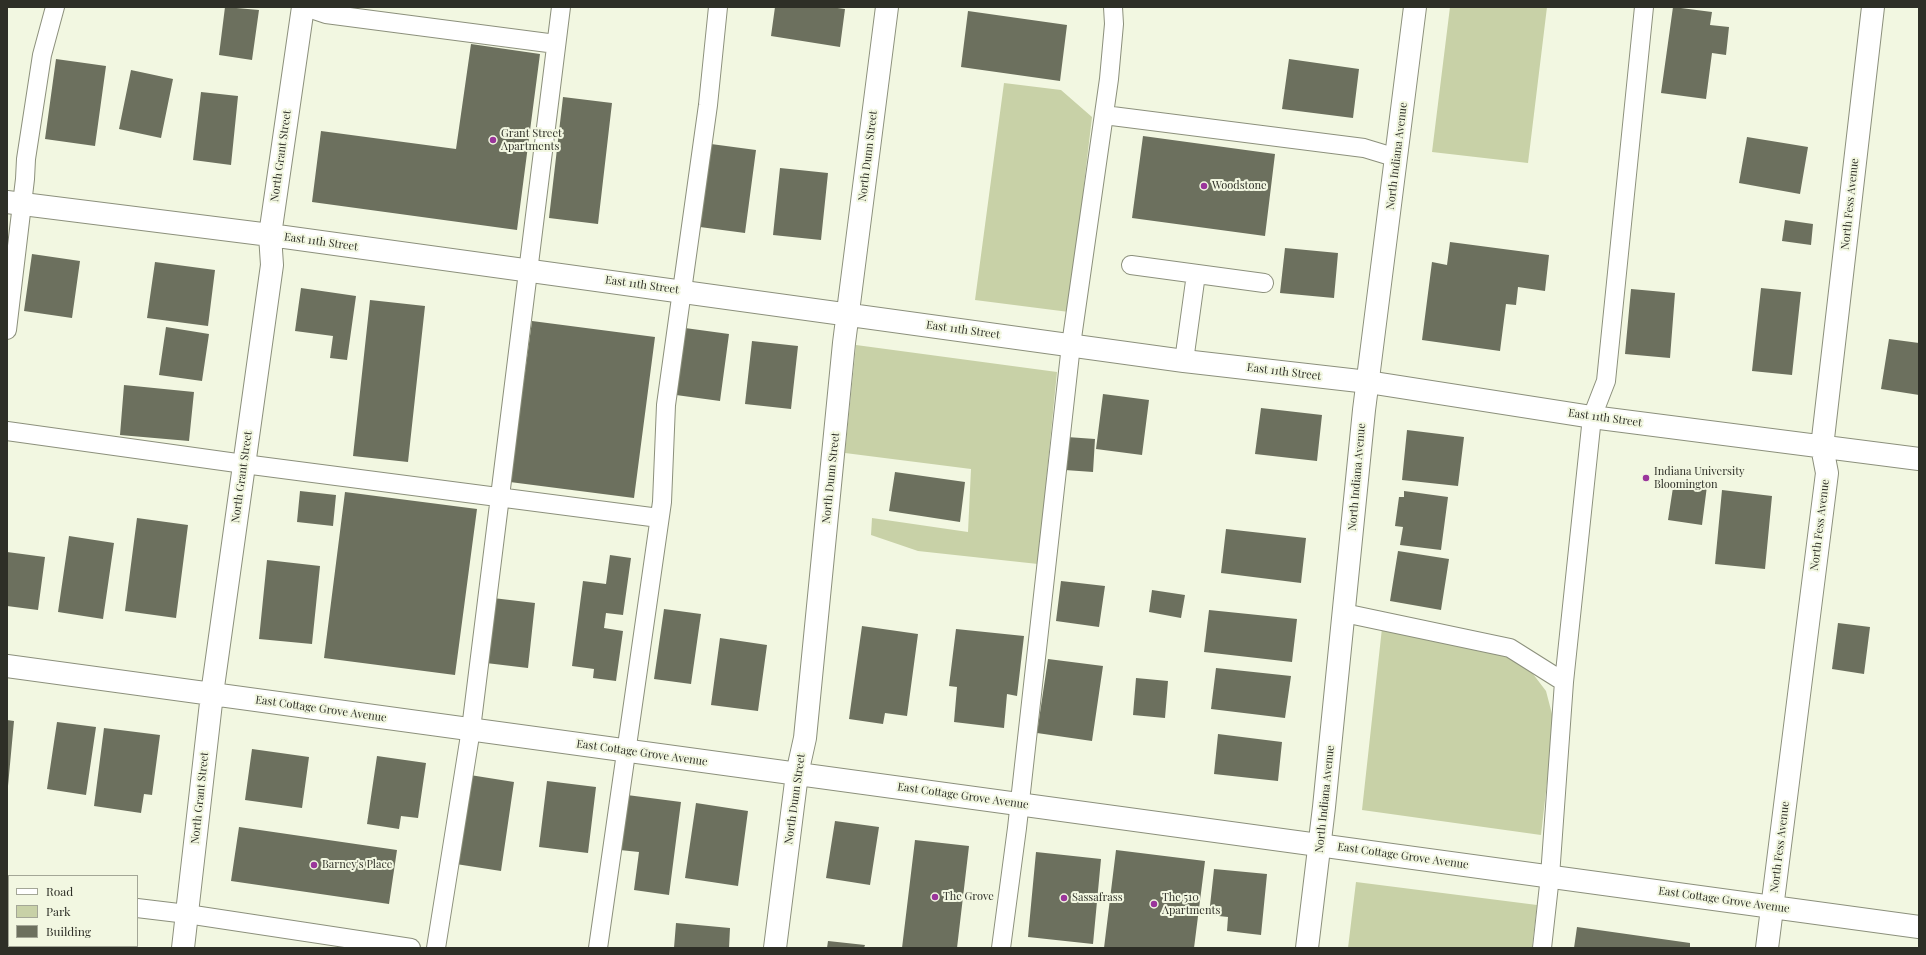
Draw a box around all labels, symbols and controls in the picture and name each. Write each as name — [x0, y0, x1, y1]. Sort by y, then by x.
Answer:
street label: North Indiana Avenue — [1384, 102, 1410, 210]
street label: North Grant Street — [268, 109, 294, 203]
street label: North Dunn Street — [856, 110, 880, 202]
place label: Grant Street Apartments — [501, 127, 562, 153]
marker: Grant Street Apartments — [488, 135, 498, 145]
street label: North Fess Avenue — [1839, 158, 1861, 250]
place label: Woodstone — [1212, 179, 1267, 193]
marker: Woodstone — [1199, 181, 1209, 191]
street label: East 11th Street — [283, 230, 359, 254]
street label: East 11th Street — [604, 273, 680, 297]
street label: East 11th Street — [925, 318, 1001, 342]
street label: East 11th Street — [1246, 361, 1322, 383]
street label: East 11th Street — [1567, 406, 1643, 430]
street label: North Indiana Avenue — [1346, 423, 1368, 531]
street label: North Grant Street — [229, 430, 255, 524]
street label: North Dunn Street — [820, 432, 842, 524]
place label: Indiana University Bloomington — [1654, 465, 1745, 491]
marker: Indiana University Bloomington — [1641, 473, 1651, 483]
street label: North Fess Avenue — [1808, 479, 1832, 571]
street label: East Cottage Grove Avenue — [255, 693, 387, 725]
street label: East Cottage Grove Avenue — [576, 737, 708, 769]
street label: North Indiana Avenue — [1313, 745, 1337, 853]
street label: North Grant Street — [189, 751, 211, 845]
street label: North Dunn Street — [782, 753, 808, 845]
street label: East Cottage Grove Avenue — [897, 780, 1029, 812]
street label: North Fess Avenue — [1768, 801, 1792, 893]
street label: East Cottage Grove Avenue — [1337, 840, 1469, 872]
place label: Barney's Place — [322, 858, 392, 872]
marker: Barney's Place — [309, 860, 319, 870]
legend — [8, 875, 138, 947]
text: Road — [46, 883, 73, 899]
street label: East Cottage Grove Avenue — [1658, 884, 1790, 916]
place label: The Grove — [943, 890, 994, 904]
place label: Sassafrass — [1072, 891, 1123, 905]
place label: The 510 Apartments — [1162, 891, 1220, 917]
marker: The Grove — [930, 892, 940, 902]
marker: Sassafrass — [1059, 893, 1069, 903]
marker: The 510 Apartments — [1149, 899, 1159, 909]
text: Park — [46, 903, 71, 919]
text: Building — [46, 923, 91, 939]

